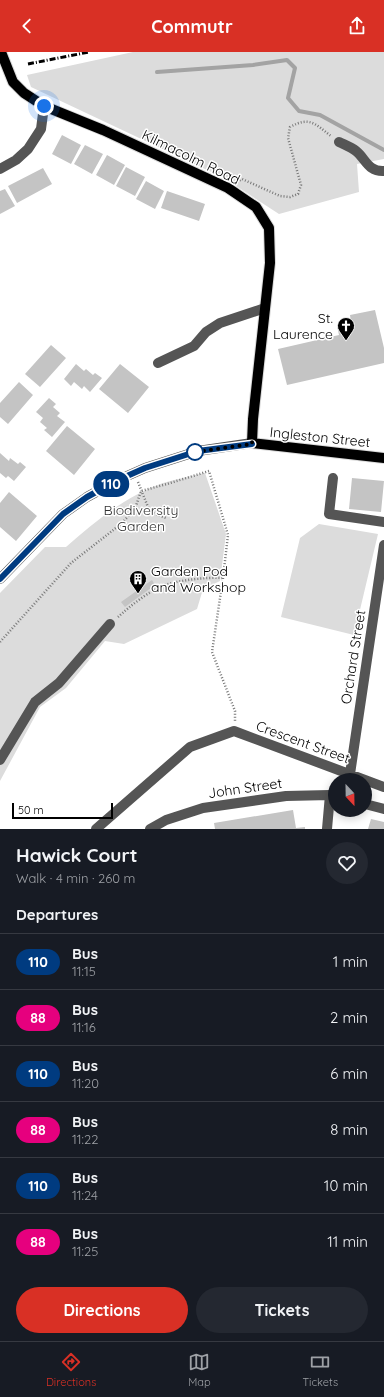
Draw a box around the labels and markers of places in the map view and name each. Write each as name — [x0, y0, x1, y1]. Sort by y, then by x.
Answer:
place label: St. Laurence — [273, 309, 333, 343]
church icon: St. Laurence — [336, 316, 356, 341]
unlabelled marker — [186, 443, 204, 461]
place label: Garden Pod and Workshop — [151, 562, 246, 596]
building icon: Garden Pod and Workshop — [128, 569, 148, 594]

